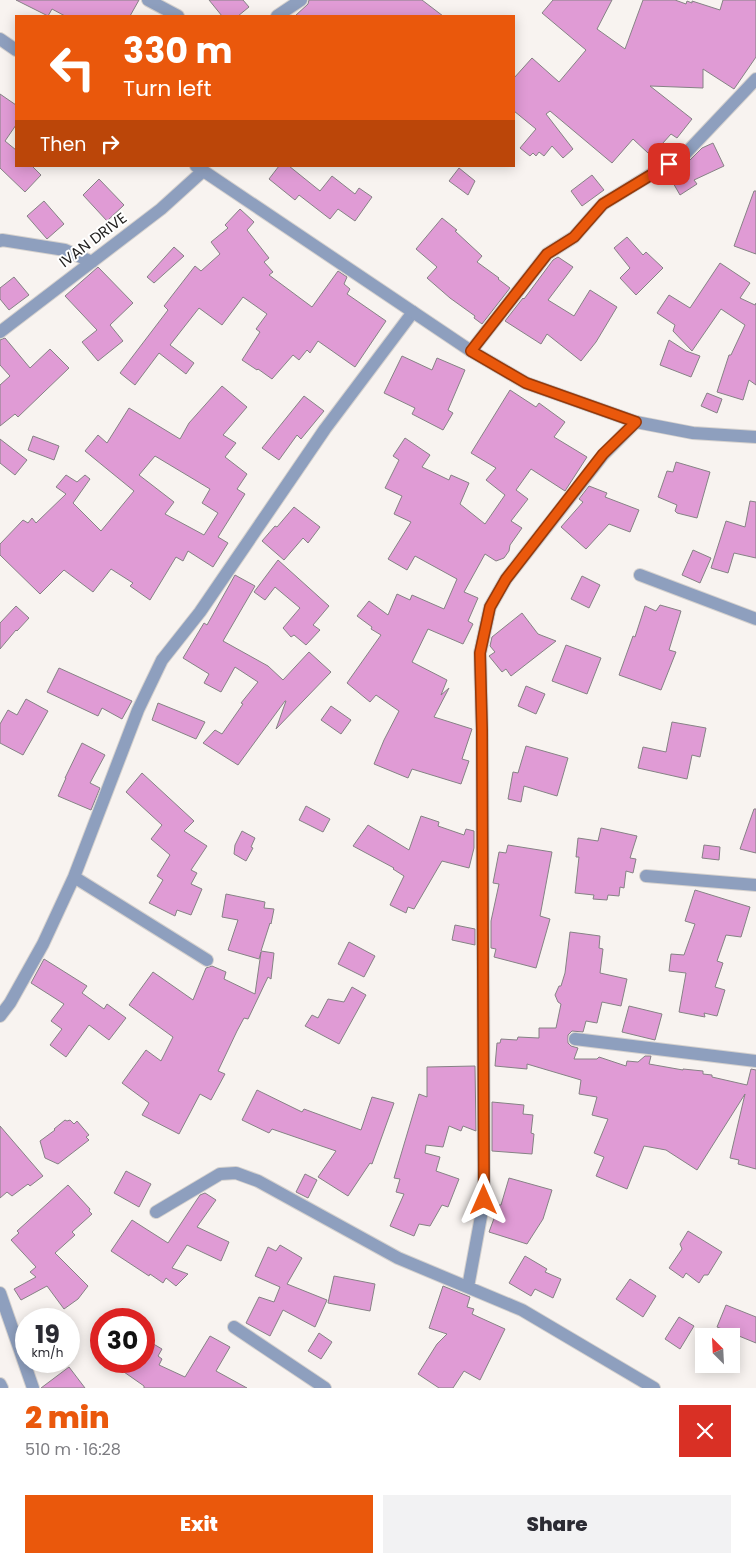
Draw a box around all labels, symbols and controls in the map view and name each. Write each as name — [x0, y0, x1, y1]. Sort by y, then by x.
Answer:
text: 330 m — [123, 26, 233, 75]
icon: left — [40, 35, 105, 100]
text: Turn left — [123, 73, 211, 104]
icon: right — [96, 130, 124, 158]
text: Then — [40, 131, 86, 158]
pin — [648, 143, 690, 185]
icon: arrive — [655, 150, 683, 178]
street label: IVAN DRIVE — [55, 207, 131, 272]
position arrow — [457, 1173, 509, 1225]
speed limit sign: 30 — [90, 1308, 155, 1373]
text: 19 — [35, 1317, 60, 1352]
north arrow — [695, 1328, 740, 1372]
map controls — [695, 1328, 740, 1373]
text: km/h — [32, 1344, 63, 1361]
text: 2 min — [25, 1396, 110, 1439]
button: close — [679, 1405, 731, 1457]
text: 510 m · 16:28 — [25, 1438, 121, 1461]
button: Exit — [25, 1495, 373, 1553]
button: Share — [383, 1495, 731, 1553]

